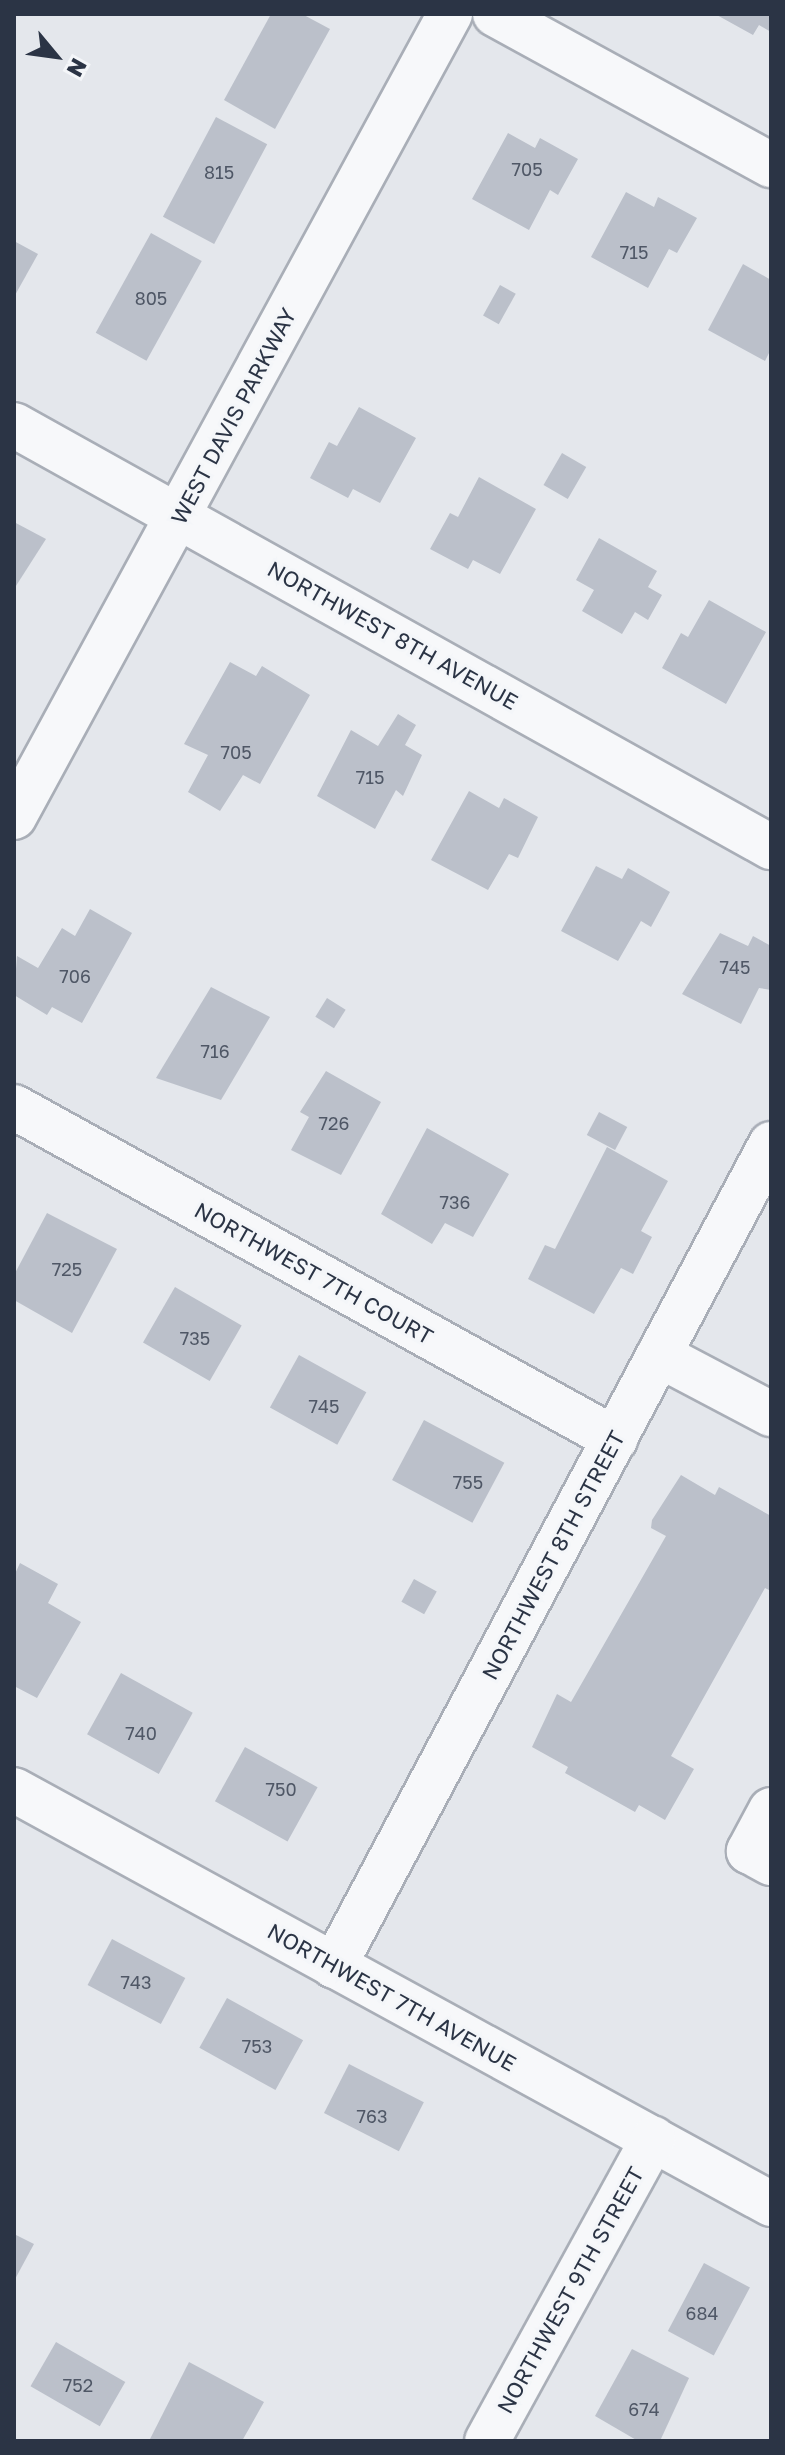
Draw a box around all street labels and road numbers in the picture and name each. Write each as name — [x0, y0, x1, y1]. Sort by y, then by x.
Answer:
street label: WEST DAVIS PARKWAY — [165, 304, 301, 528]
street label: NORTHWEST 8TH AVENUE — [263, 555, 523, 715]
street label: NORTHWEST 7TH COURT — [190, 1196, 438, 1350]
street label: NORTHWEST 8TH STREET — [476, 1426, 630, 1684]
street label: NORTHWEST 7TH AVENUE — [263, 1918, 521, 2076]
street label: NORTHWEST 9TH STREET — [491, 2162, 649, 2418]

